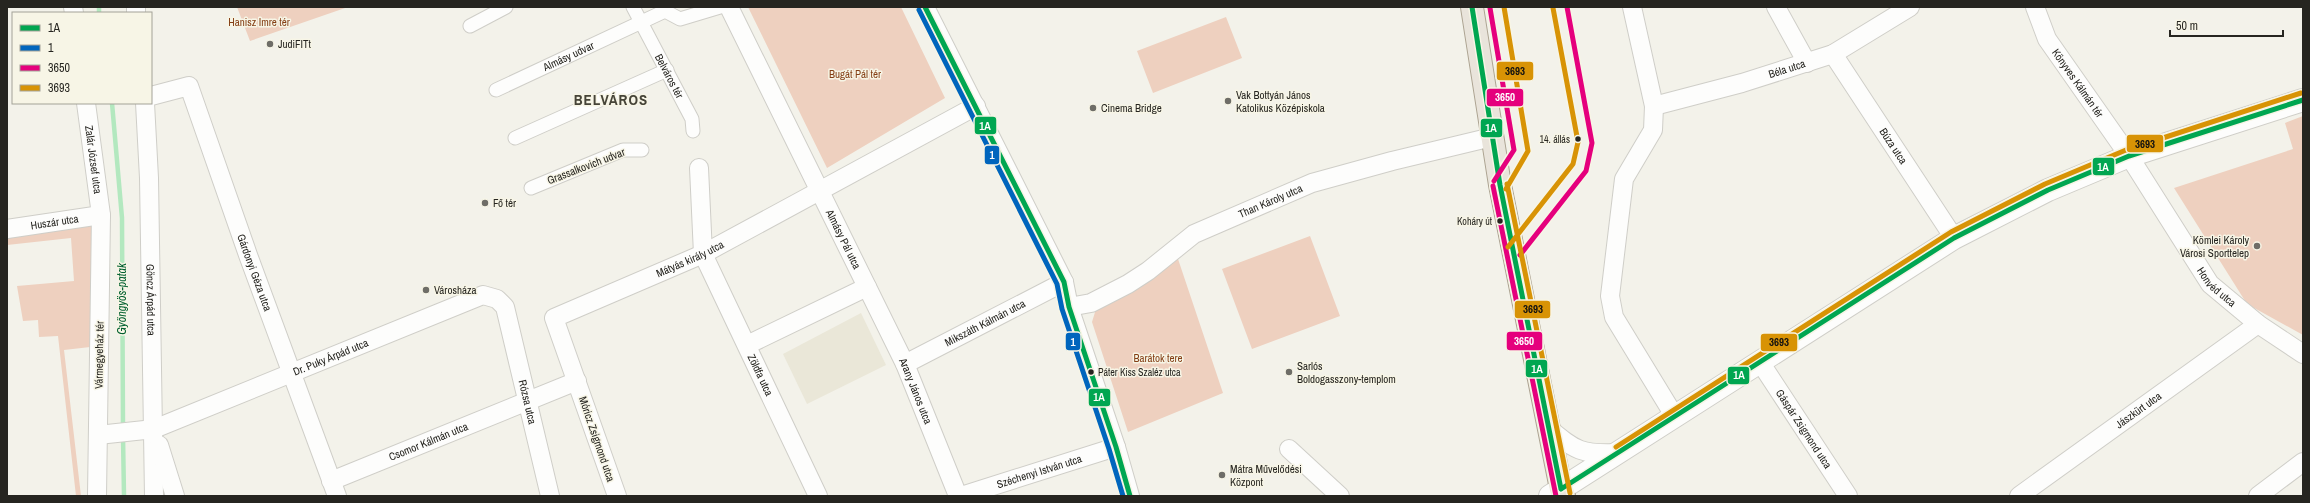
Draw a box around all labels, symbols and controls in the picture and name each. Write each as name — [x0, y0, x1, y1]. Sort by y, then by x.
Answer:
legend — [12, 12, 152, 104]
scale bar — [2170, 12, 2283, 38]
park label: Hanisz Imre tér — [228, 15, 290, 29]
text: 50 m — [2176, 18, 2198, 34]
text: 1A — [48, 20, 60, 36]
place label: JudiFITt — [278, 37, 312, 51]
street label: Almásy udvar — [540, 38, 596, 74]
marker: JudiFITt — [265, 39, 275, 49]
text: 1 — [48, 40, 54, 56]
street label: Könyves Kálmán tér — [2049, 46, 2107, 120]
street label: Belváros tér — [652, 51, 687, 101]
street label: Béla utca — [1767, 56, 1807, 81]
text: 3650 — [48, 60, 70, 76]
line badge: 3693 — [1496, 61, 1534, 81]
text: 3693 — [1505, 64, 1525, 78]
park label: Bugát Pál tér — [829, 67, 881, 81]
text: 3693 — [48, 80, 70, 96]
place label: Vak Bottyán János Katolikus Középiskola — [1236, 88, 1325, 115]
line badge: 3650 — [1486, 88, 1524, 107]
district label: BELVÁROS — [574, 89, 648, 110]
text: 3650 — [1495, 90, 1515, 104]
marker: Vak Bottyán János Katolikus Középiskola — [1223, 96, 1233, 106]
place label: Cinema Bridge — [1101, 101, 1162, 115]
marker: Cinema Bridge — [1088, 103, 1098, 113]
line badge: 1A — [974, 116, 997, 135]
line badge: 1A — [1480, 118, 1503, 138]
text: 1A — [979, 119, 991, 133]
text: 1A — [1485, 121, 1497, 135]
street label: Zalár József utca — [82, 124, 105, 195]
street label: Búza utca — [1877, 125, 1910, 167]
place label: 14. állás — [1539, 133, 1570, 146]
marker: 14. állás — [1573, 134, 1583, 144]
line badge: 3693 — [2126, 134, 2164, 153]
text: 3693 — [2135, 137, 2155, 151]
street label: Grassalkovich udvar — [545, 145, 627, 187]
line badge: 1 — [984, 145, 1000, 165]
text: 1 — [989, 148, 995, 162]
line badge: 1A — [2092, 157, 2115, 176]
text: 1A — [2097, 160, 2109, 174]
street label: Than Károly utca — [1236, 181, 1304, 221]
place label: Fő tér — [493, 196, 516, 210]
marker: Fő tér — [480, 198, 490, 208]
street label: Almásy Pál utca — [822, 206, 864, 271]
street label: Huszár utca — [30, 211, 79, 232]
place label: Koháry út — [1457, 215, 1493, 228]
marker: Koháry út — [1495, 216, 1505, 226]
street label: Gárdonyi Géza utca — [234, 232, 275, 313]
place label: Kömlei Károly Városi Sporttelep — [2180, 233, 2249, 260]
street label: Mátyás király utca — [654, 237, 726, 280]
marker: Kömlei Károly Városi Sporttelep — [2252, 241, 2262, 251]
water label: Gyöngyös-patak — [114, 262, 130, 335]
street label: Göncz Árpád utca — [143, 264, 158, 336]
street label: Honvéd utca — [2194, 264, 2239, 310]
place label: Városháza — [434, 283, 476, 297]
marker: Városháza — [421, 285, 431, 295]
street label: Mikszáth Kálmán utca — [942, 296, 1028, 349]
line badge: 3693 — [1514, 300, 1551, 319]
text: 3693 — [1523, 302, 1543, 316]
street label: Vármegyeház tér — [91, 321, 107, 389]
line badge: 3650 — [1506, 331, 1543, 351]
line badge: 1 — [1065, 332, 1081, 351]
line badge: 3693 — [1760, 333, 1798, 352]
text: 3650 — [1514, 334, 1534, 348]
text: 1 — [1070, 335, 1076, 349]
text: 3693 — [1769, 335, 1789, 349]
street label: Dr. Puky Árpád utca — [291, 336, 370, 379]
park label: Barátok tere — [1133, 351, 1183, 365]
street label: Zöldfa utca — [745, 352, 776, 398]
street label: Arany János utca — [896, 355, 935, 426]
place label: Sarlós Boldogasszony-templom — [1297, 359, 1396, 386]
line badge: 1A — [1525, 359, 1548, 378]
text: 1A — [1531, 362, 1543, 376]
place label: Páter Kiss Szaléz utca — [1098, 366, 1181, 379]
line badge: 1A — [1727, 366, 1750, 385]
marker: Páter Kiss Szaléz utca — [1086, 367, 1096, 377]
marker: Sarlós Boldogasszony-templom — [1284, 367, 1294, 377]
text: 1A — [1733, 368, 1745, 382]
street label: Rózsa utca — [516, 378, 540, 426]
street label: Gáspár Zsigmond utca — [1773, 387, 1835, 471]
line badge: 1A — [1088, 388, 1111, 407]
street label: Jászkürt utca — [2113, 389, 2164, 431]
text: 1A — [1093, 390, 1105, 404]
street label: Móricz Zsigmond utca — [576, 395, 618, 483]
street label: Csomor Kálmán utca — [387, 419, 470, 464]
street label: Széchenyi István utca — [995, 451, 1083, 491]
place label: Mátra Művelődési Központ — [1230, 462, 1302, 489]
marker: Mátra Művelődési Központ — [1217, 470, 1227, 480]

